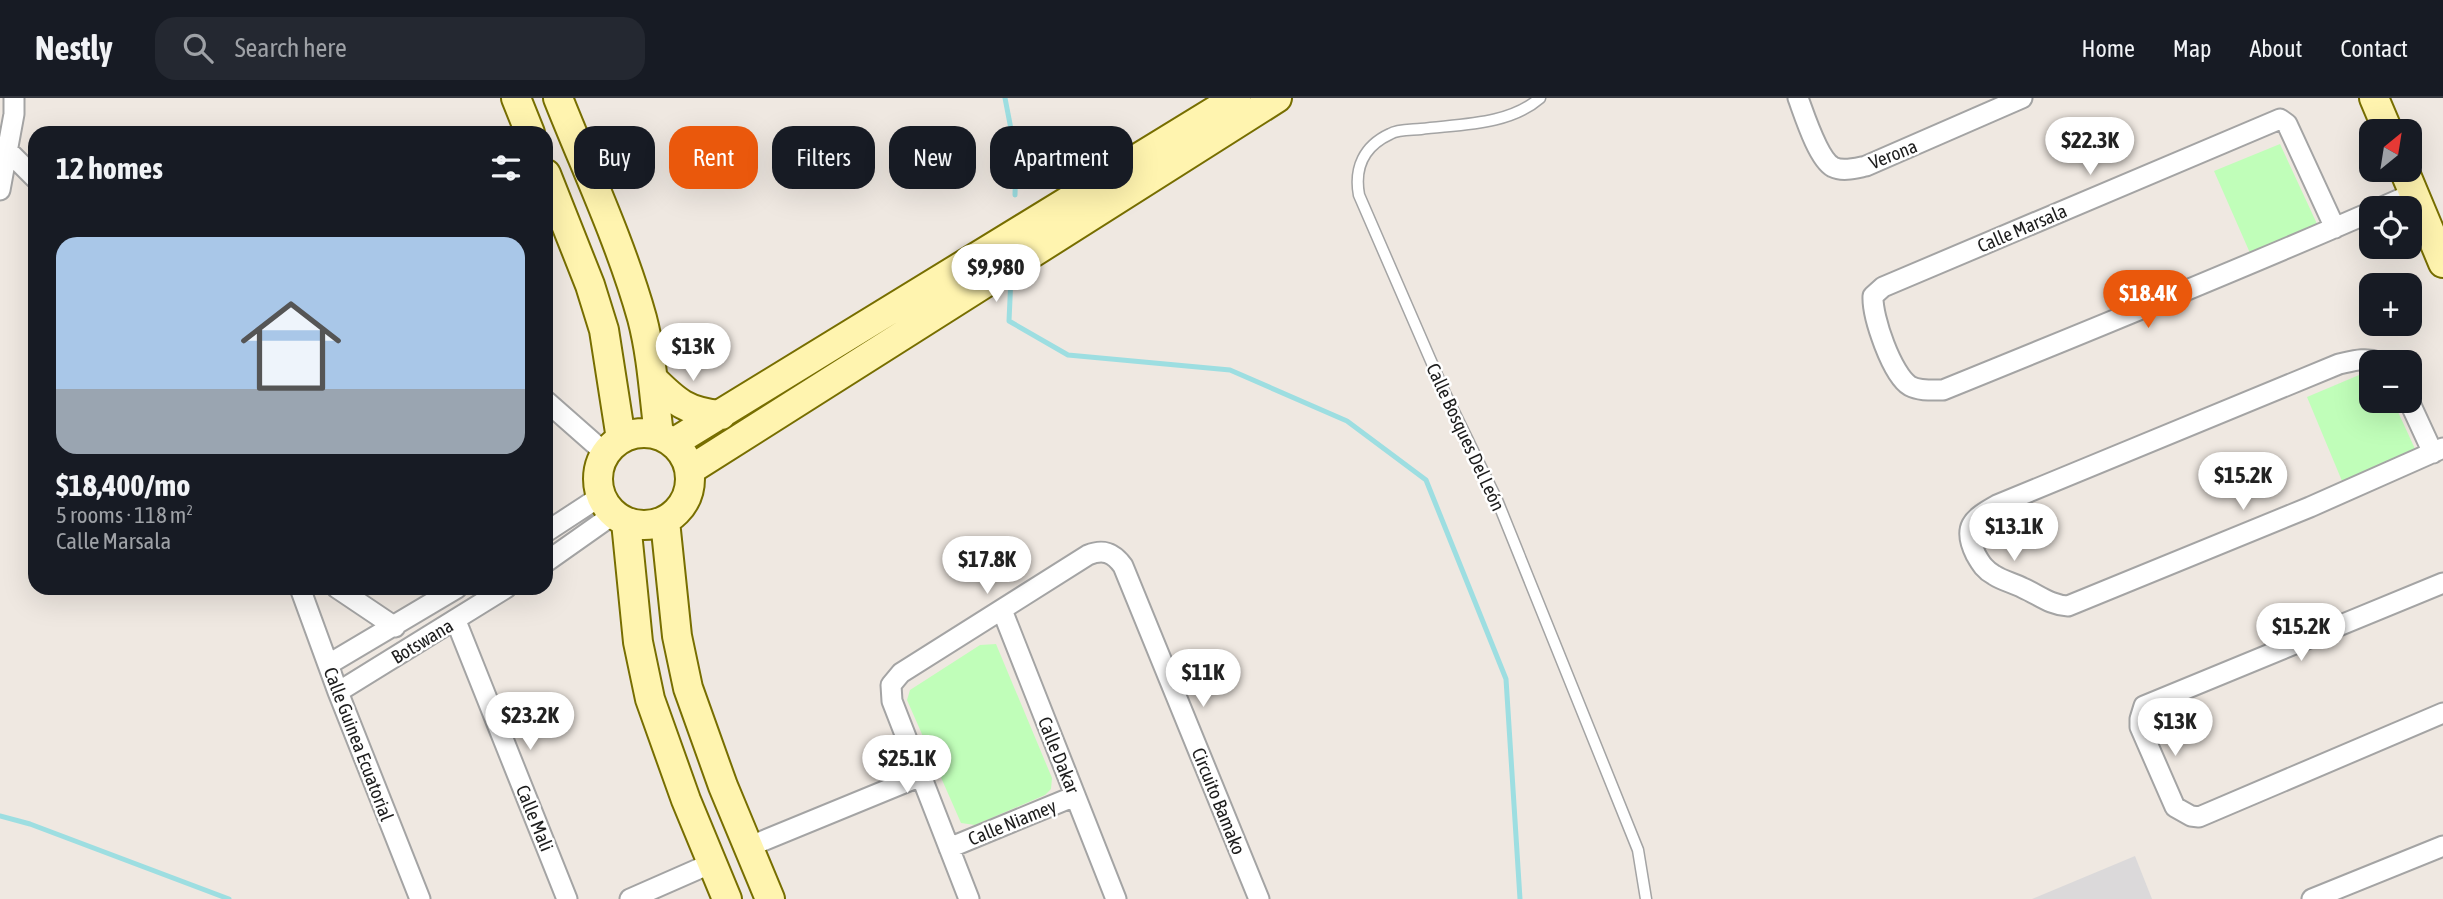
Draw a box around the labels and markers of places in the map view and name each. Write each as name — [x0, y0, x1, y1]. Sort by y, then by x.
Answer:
pin: $22.3K — [2033, 118, 2147, 177]
pin: $9,980 — [939, 244, 1053, 304]
pin: $18.4K — [2091, 271, 2205, 330]
pin: $13K — [652, 324, 734, 383]
pin: $15.2K — [2186, 452, 2300, 512]
pin: $13.1K — [1957, 504, 2071, 563]
pin: $17.8K — [930, 536, 1044, 596]
pin: $15.2K — [2244, 603, 2358, 663]
pin: $11K — [1162, 650, 1244, 709]
pin: $23.2K — [473, 692, 587, 752]
pin: $13K — [2134, 698, 2216, 758]
pin: $25.1K — [850, 736, 964, 795]

